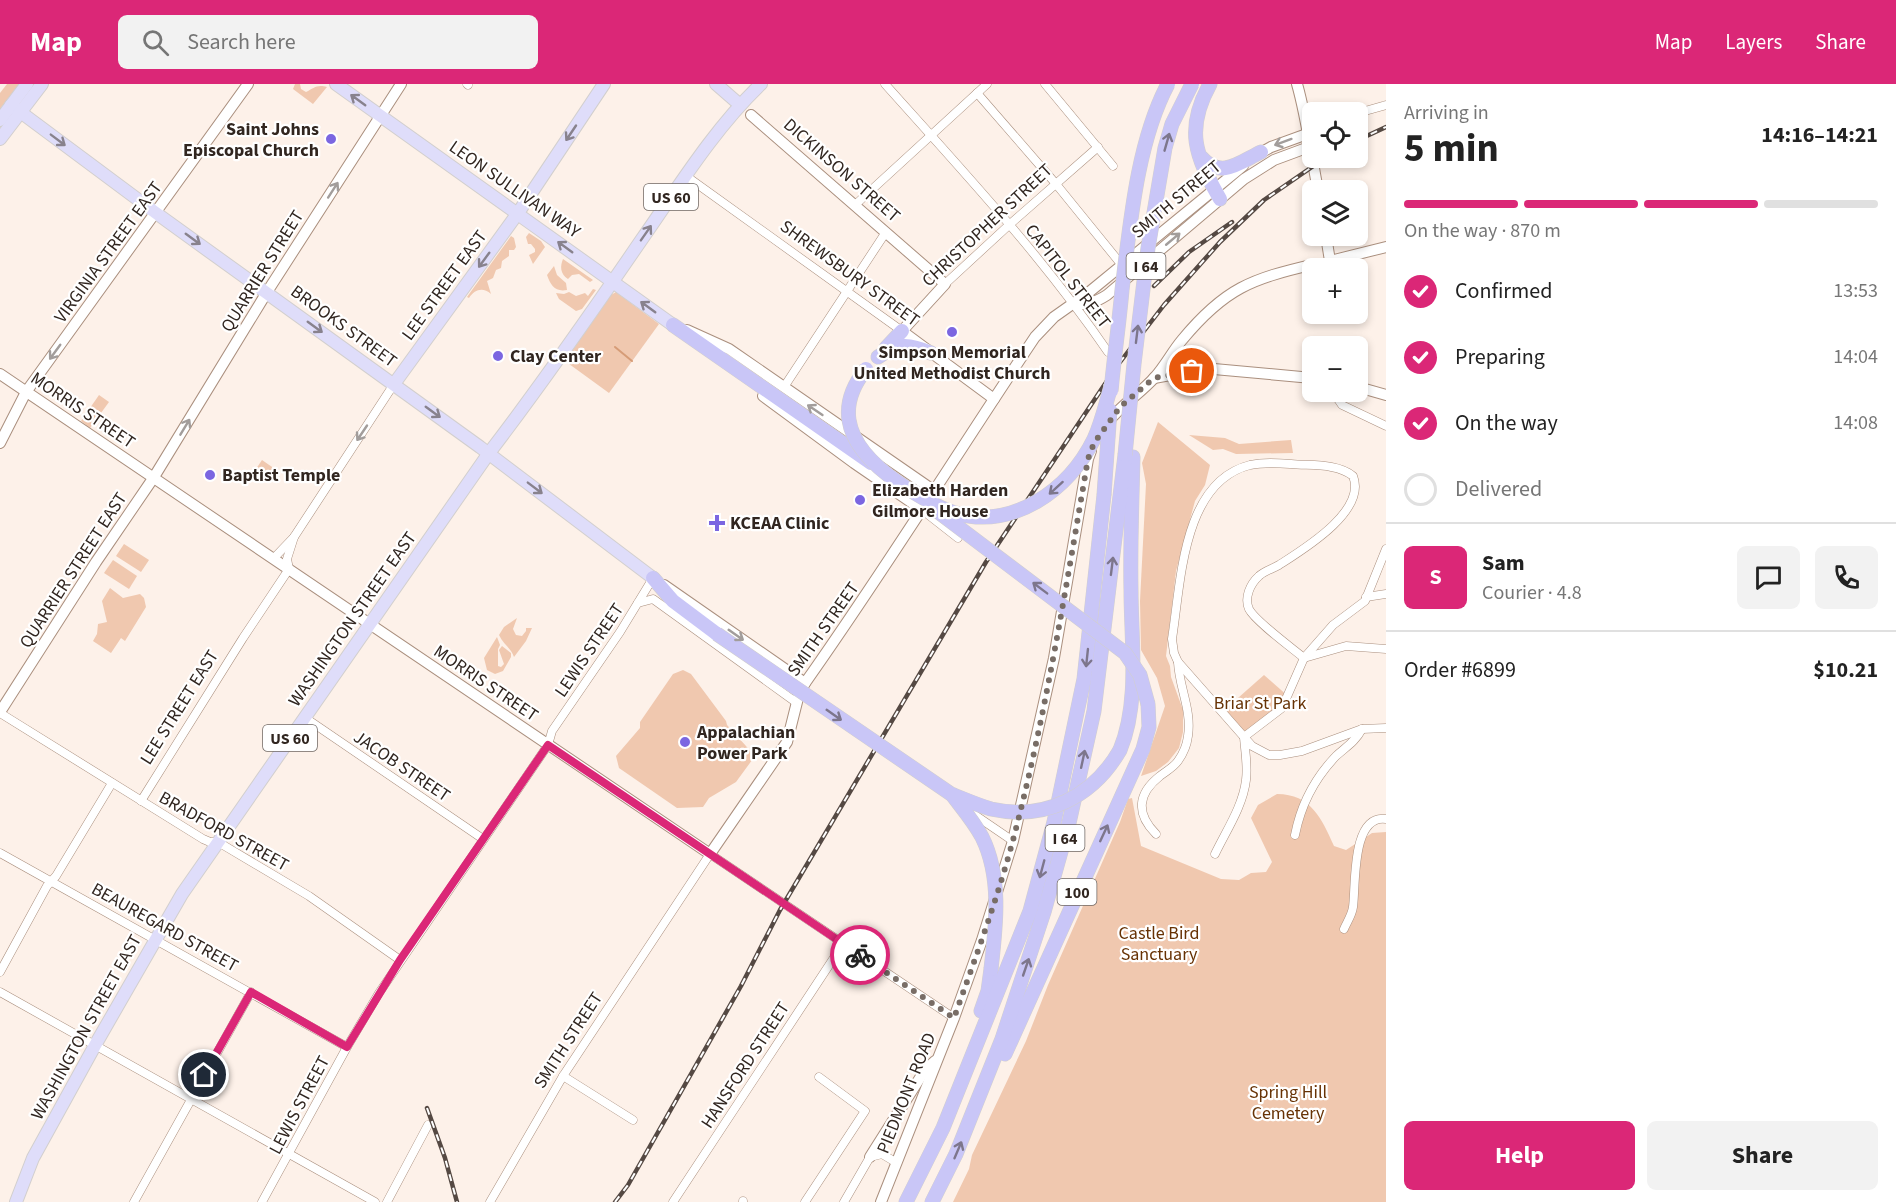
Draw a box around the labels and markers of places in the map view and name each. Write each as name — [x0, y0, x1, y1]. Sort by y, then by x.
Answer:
place label: Saint Johns Episcopal Church — [183, 117, 319, 163]
marker: Saint Johns Episcopal Church — [324, 132, 338, 146]
marker: Simpson Memorial United Methodist Church — [945, 325, 959, 339]
place label: Simpson Memorial United Methodist Church — [853, 340, 1051, 386]
place label: Clay Center — [510, 344, 602, 369]
pin — [1166, 345, 1217, 396]
marker: Clay Center — [491, 349, 505, 363]
place label: Baptist Temple — [222, 463, 340, 488]
marker: Baptist Temple — [203, 468, 217, 482]
place label: Elizabeth Harden Gilmore House — [872, 478, 1008, 524]
marker: Elizabeth Harden Gilmore House — [853, 493, 867, 507]
place label: KCEAA Clinic — [730, 511, 830, 536]
marker: KCEAA Clinic — [708, 514, 726, 532]
place label: Appalachian Power Park — [696, 720, 795, 766]
marker: Appalachian Power Park — [678, 735, 692, 749]
pin — [178, 1049, 229, 1100]

